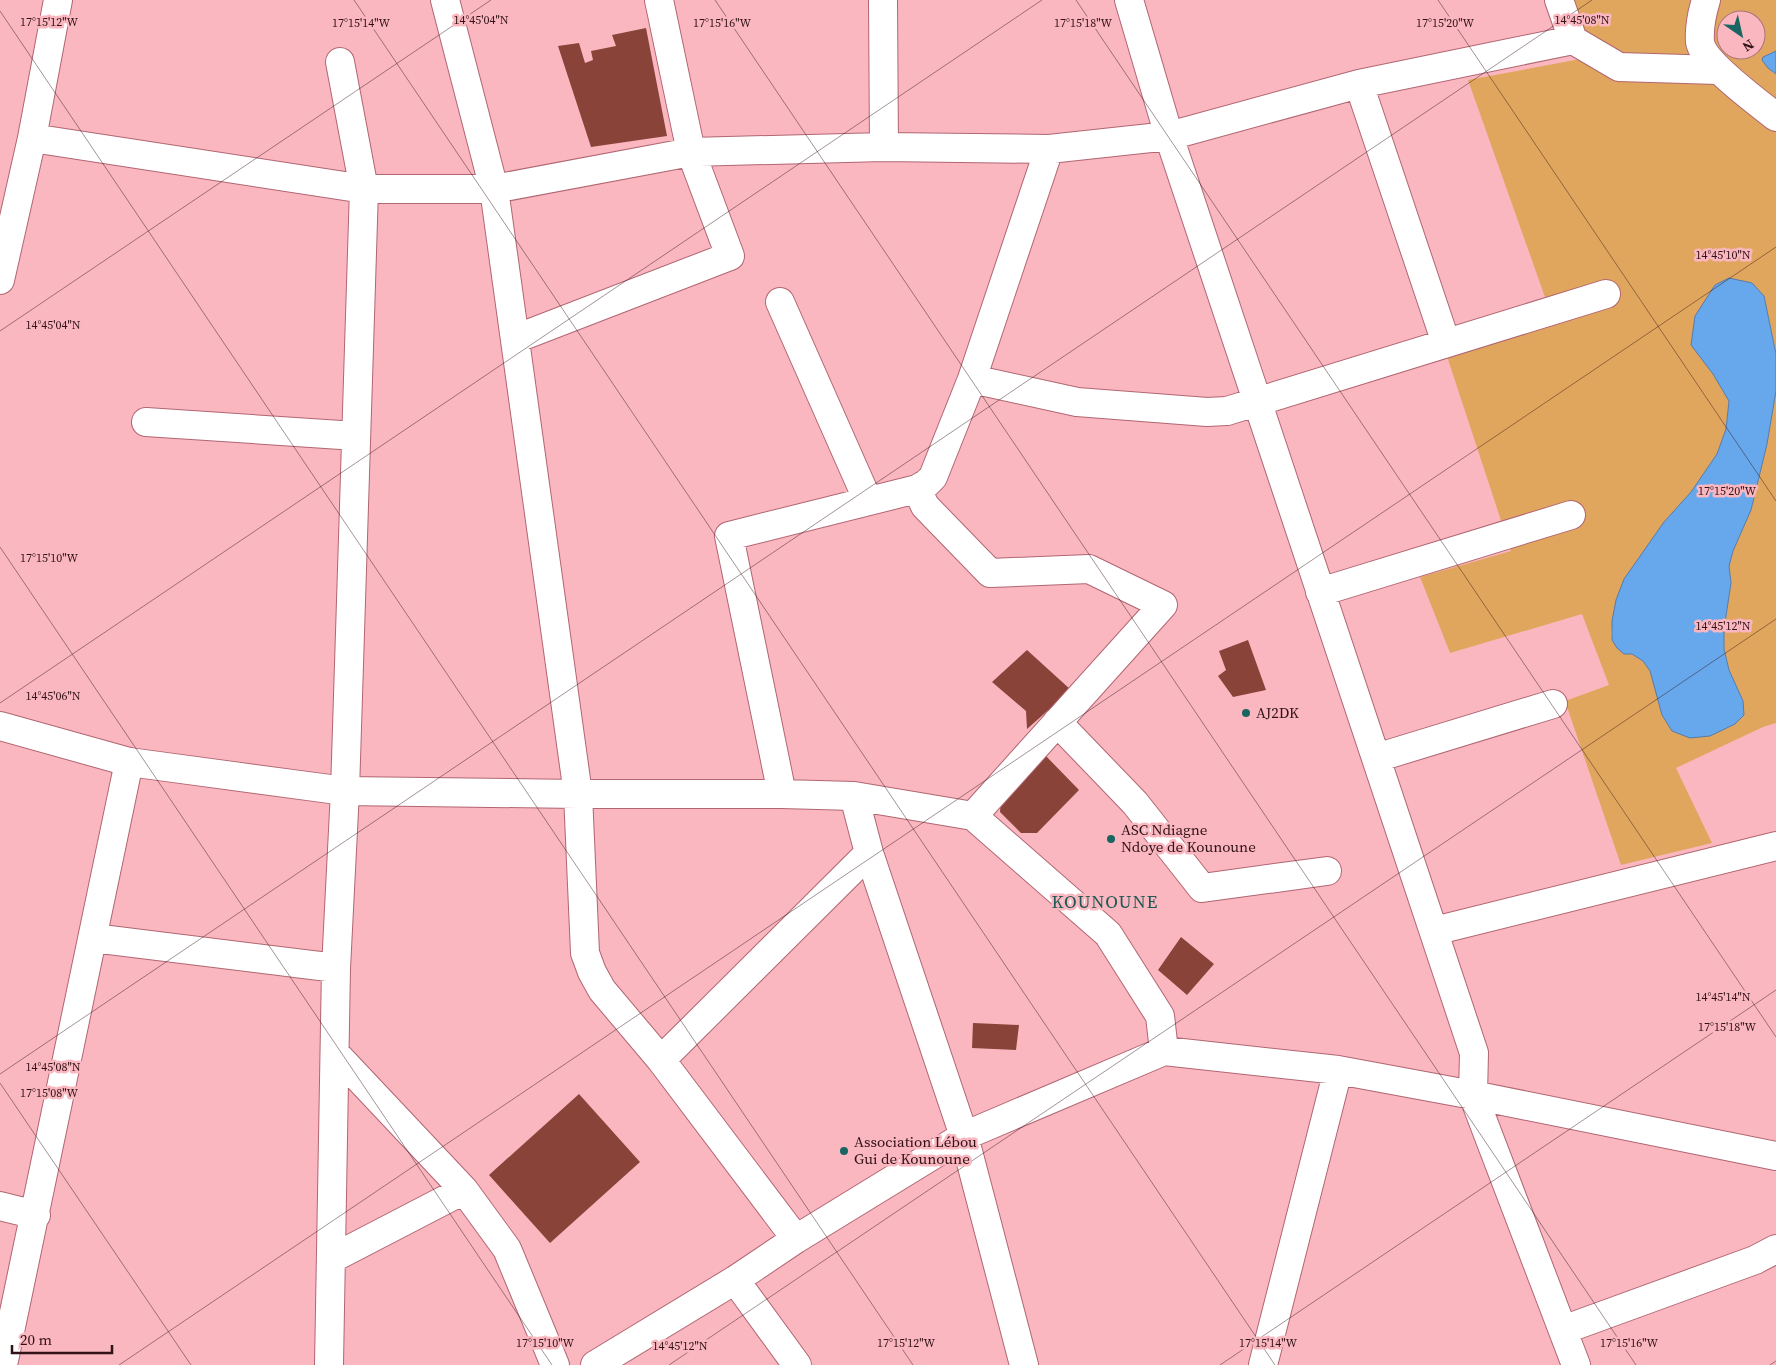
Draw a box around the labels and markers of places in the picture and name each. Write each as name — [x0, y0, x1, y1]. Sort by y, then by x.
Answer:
place label: AJ2DK — [1256, 702, 1299, 723]
marker: AJ2DK — [1240, 707, 1252, 719]
place label: ASC Ndiagne Ndoye de Kounoune — [1121, 819, 1256, 857]
marker: ASC Ndiagne Ndoye de Kounoune — [1105, 833, 1117, 845]
place label: Association Lébou Gui de Kounoune — [854, 1131, 977, 1169]
marker: Association Lébou Gui de Kounoune — [838, 1145, 850, 1157]

